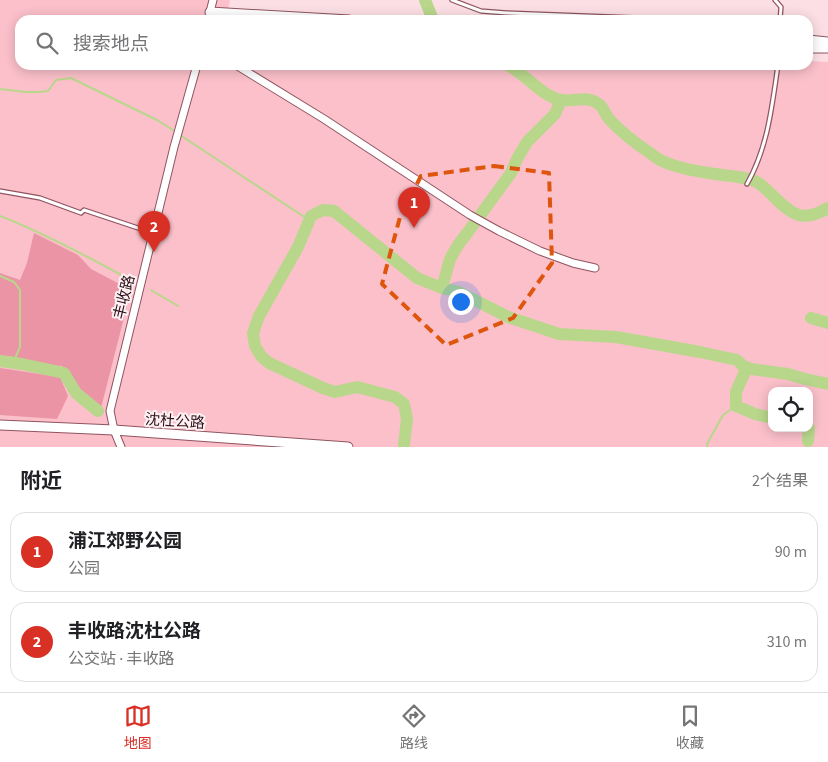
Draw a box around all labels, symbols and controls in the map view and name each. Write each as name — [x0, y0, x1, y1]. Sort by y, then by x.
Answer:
search box — [15, 15, 813, 70]
icon: search — [33, 29, 61, 57]
text: 搜索地点 — [73, 31, 149, 58]
pin: 1 — [398, 187, 430, 228]
pin: 2 — [138, 211, 170, 252]
street label: 丰收路 — [109, 273, 140, 322]
your location — [448, 289, 474, 315]
map controls — [768, 387, 813, 432]
button: locate — [768, 387, 813, 432]
street label: 沈杜公路 — [144, 409, 206, 434]
text: 附近 — [20, 466, 62, 496]
text: 2个结果 — [752, 470, 808, 492]
text: 浦江郊野公园 — [68, 528, 182, 555]
text: 1 — [33, 541, 41, 563]
text: 90 m — [775, 541, 807, 563]
text: 公园 — [68, 558, 100, 580]
text: 丰收路沈杜公路 — [68, 618, 201, 645]
text: 2 — [33, 631, 41, 653]
text: 310 m — [767, 631, 807, 653]
text: 公交站 · 丰收路 — [68, 648, 174, 670]
tab: 地图 — [124, 702, 152, 754]
tab: 路线 — [400, 702, 428, 754]
tab: 收藏 — [676, 702, 704, 754]

